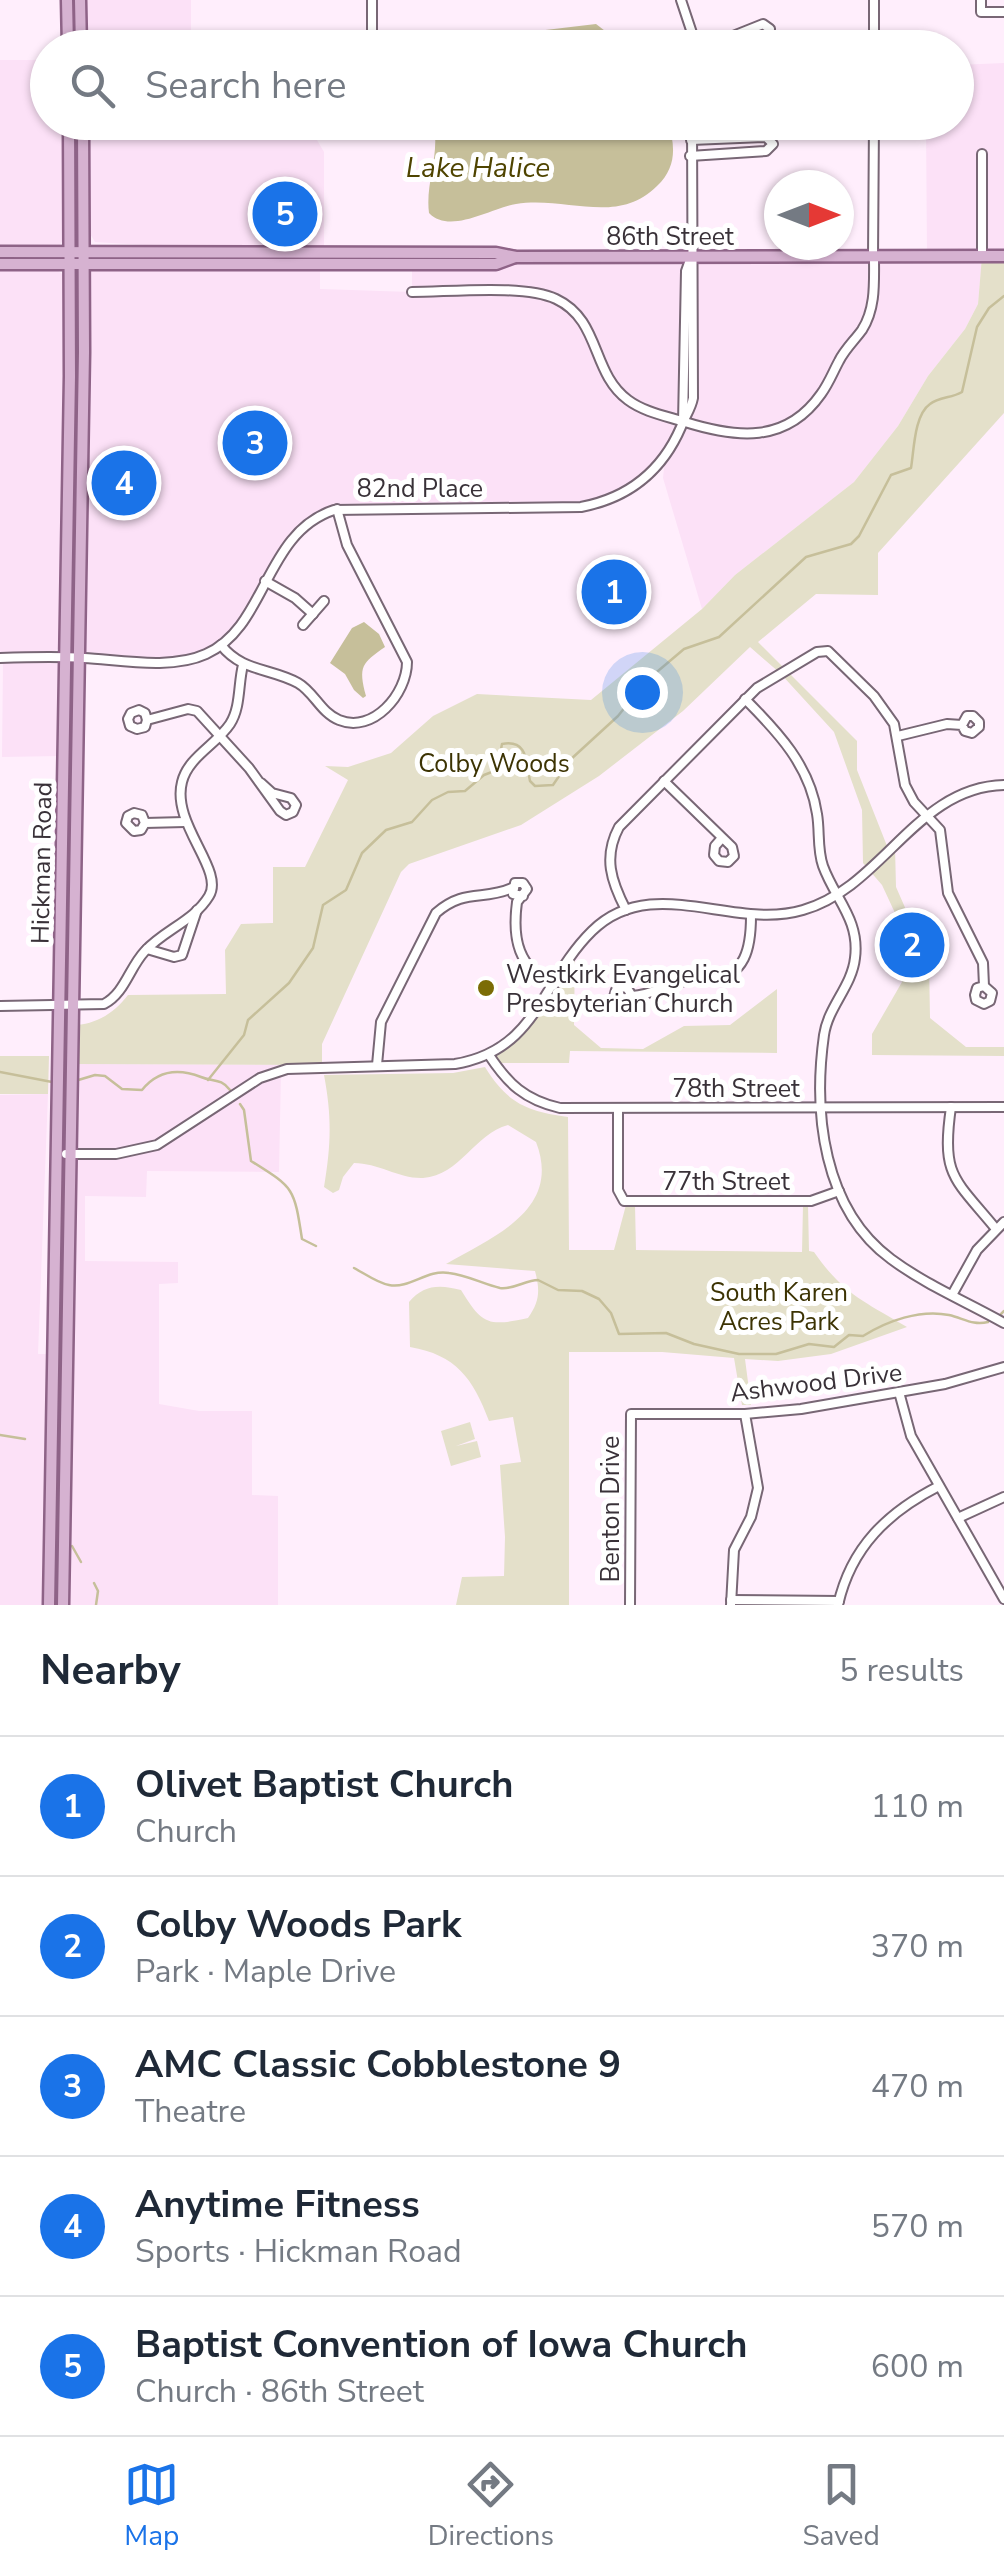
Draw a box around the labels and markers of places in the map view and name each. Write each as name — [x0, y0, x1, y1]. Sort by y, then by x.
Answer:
pin: 5 — [252, 176, 318, 252]
pin: 3 — [222, 406, 288, 480]
pin: 4 — [92, 446, 156, 520]
pin: 1 — [582, 554, 646, 630]
pin: 2 — [880, 908, 944, 982]
place label: Westkirk Evangelical Presbyterian Church — [506, 958, 740, 1021]
marker: Westkirk Evangelical Presbyterian Church — [475, 977, 497, 999]

